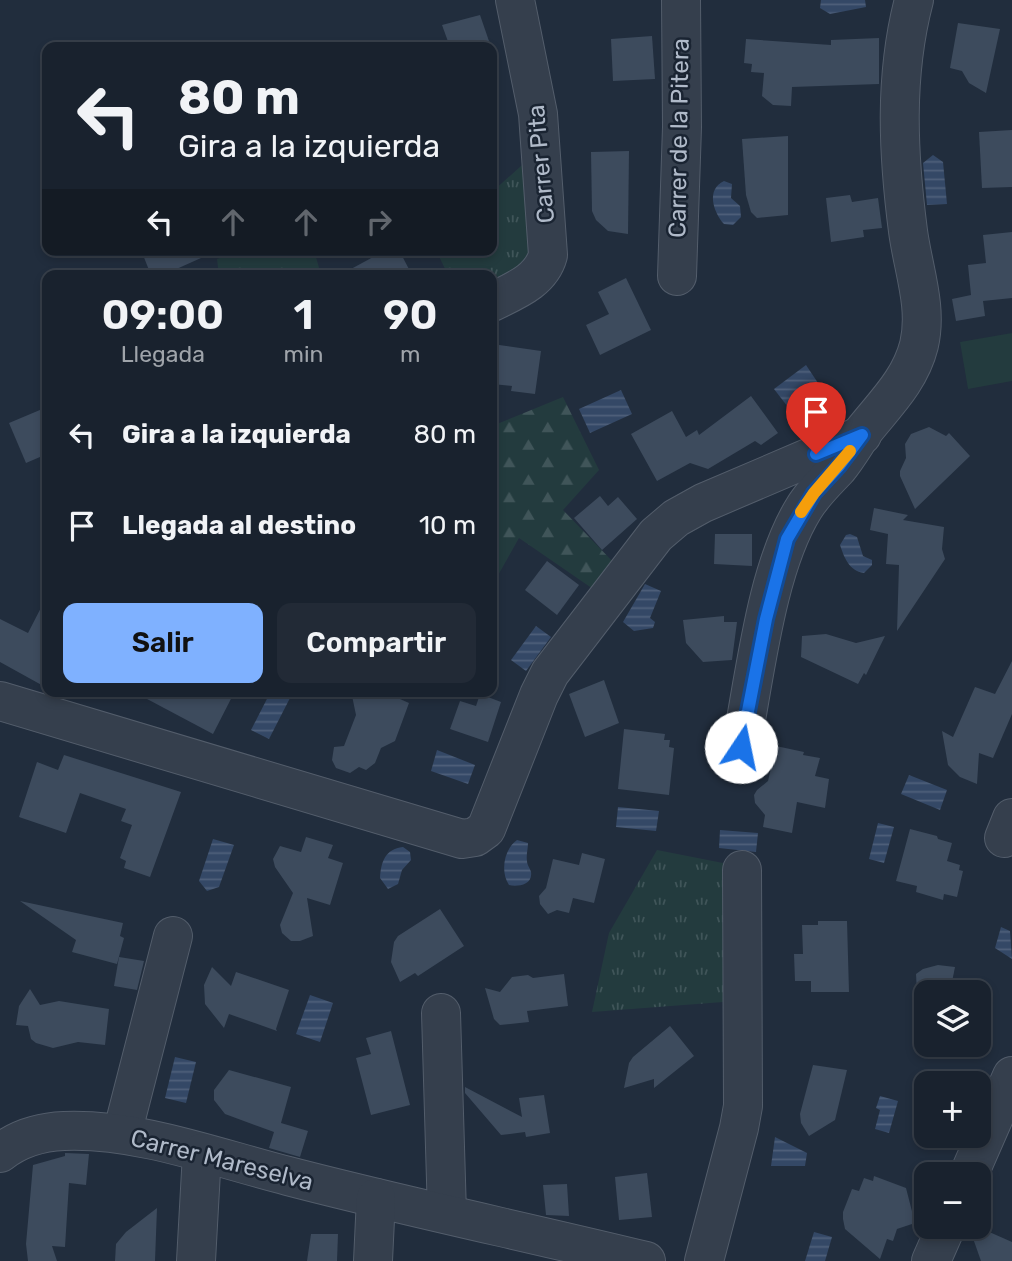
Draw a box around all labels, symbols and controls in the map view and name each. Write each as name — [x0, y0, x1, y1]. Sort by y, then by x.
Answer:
street label: Carrer de la Pitera — [663, 38, 695, 238]
text: 80 m — [178, 68, 300, 126]
icon: left — [63, 70, 154, 161]
street label: Carrer Pita — [522, 104, 560, 224]
text: Gira a la izquierda — [178, 127, 440, 165]
icon: left — [141, 203, 179, 241]
icon: ahead — [214, 203, 252, 241]
icon: ahead — [287, 203, 325, 241]
icon: right — [360, 203, 398, 241]
text: 09:00 — [102, 290, 224, 340]
text: 1 — [293, 290, 314, 340]
text: 90 — [383, 290, 437, 340]
text: Llegada — [121, 340, 205, 368]
text: min — [284, 340, 323, 368]
text: m — [400, 340, 420, 368]
pin — [786, 382, 846, 454]
icon: arrive — [797, 393, 835, 431]
icon: left — [63, 416, 101, 454]
text: Gira a la izquierda — [122, 419, 351, 450]
text: 80 m — [413, 419, 476, 450]
icon: arrive — [63, 507, 101, 545]
text: Llegada al destino — [122, 510, 356, 541]
text: 10 m — [419, 510, 476, 541]
button: Salir — [63, 603, 263, 683]
button: Compartir — [277, 603, 476, 683]
position arrow — [704, 710, 778, 784]
map controls — [914, 980, 991, 1239]
button: layers — [914, 980, 991, 1057]
button: + — [914, 1071, 991, 1148]
street label: Carrer Mareselva — [128, 1124, 316, 1196]
button: − — [914, 1162, 991, 1239]

